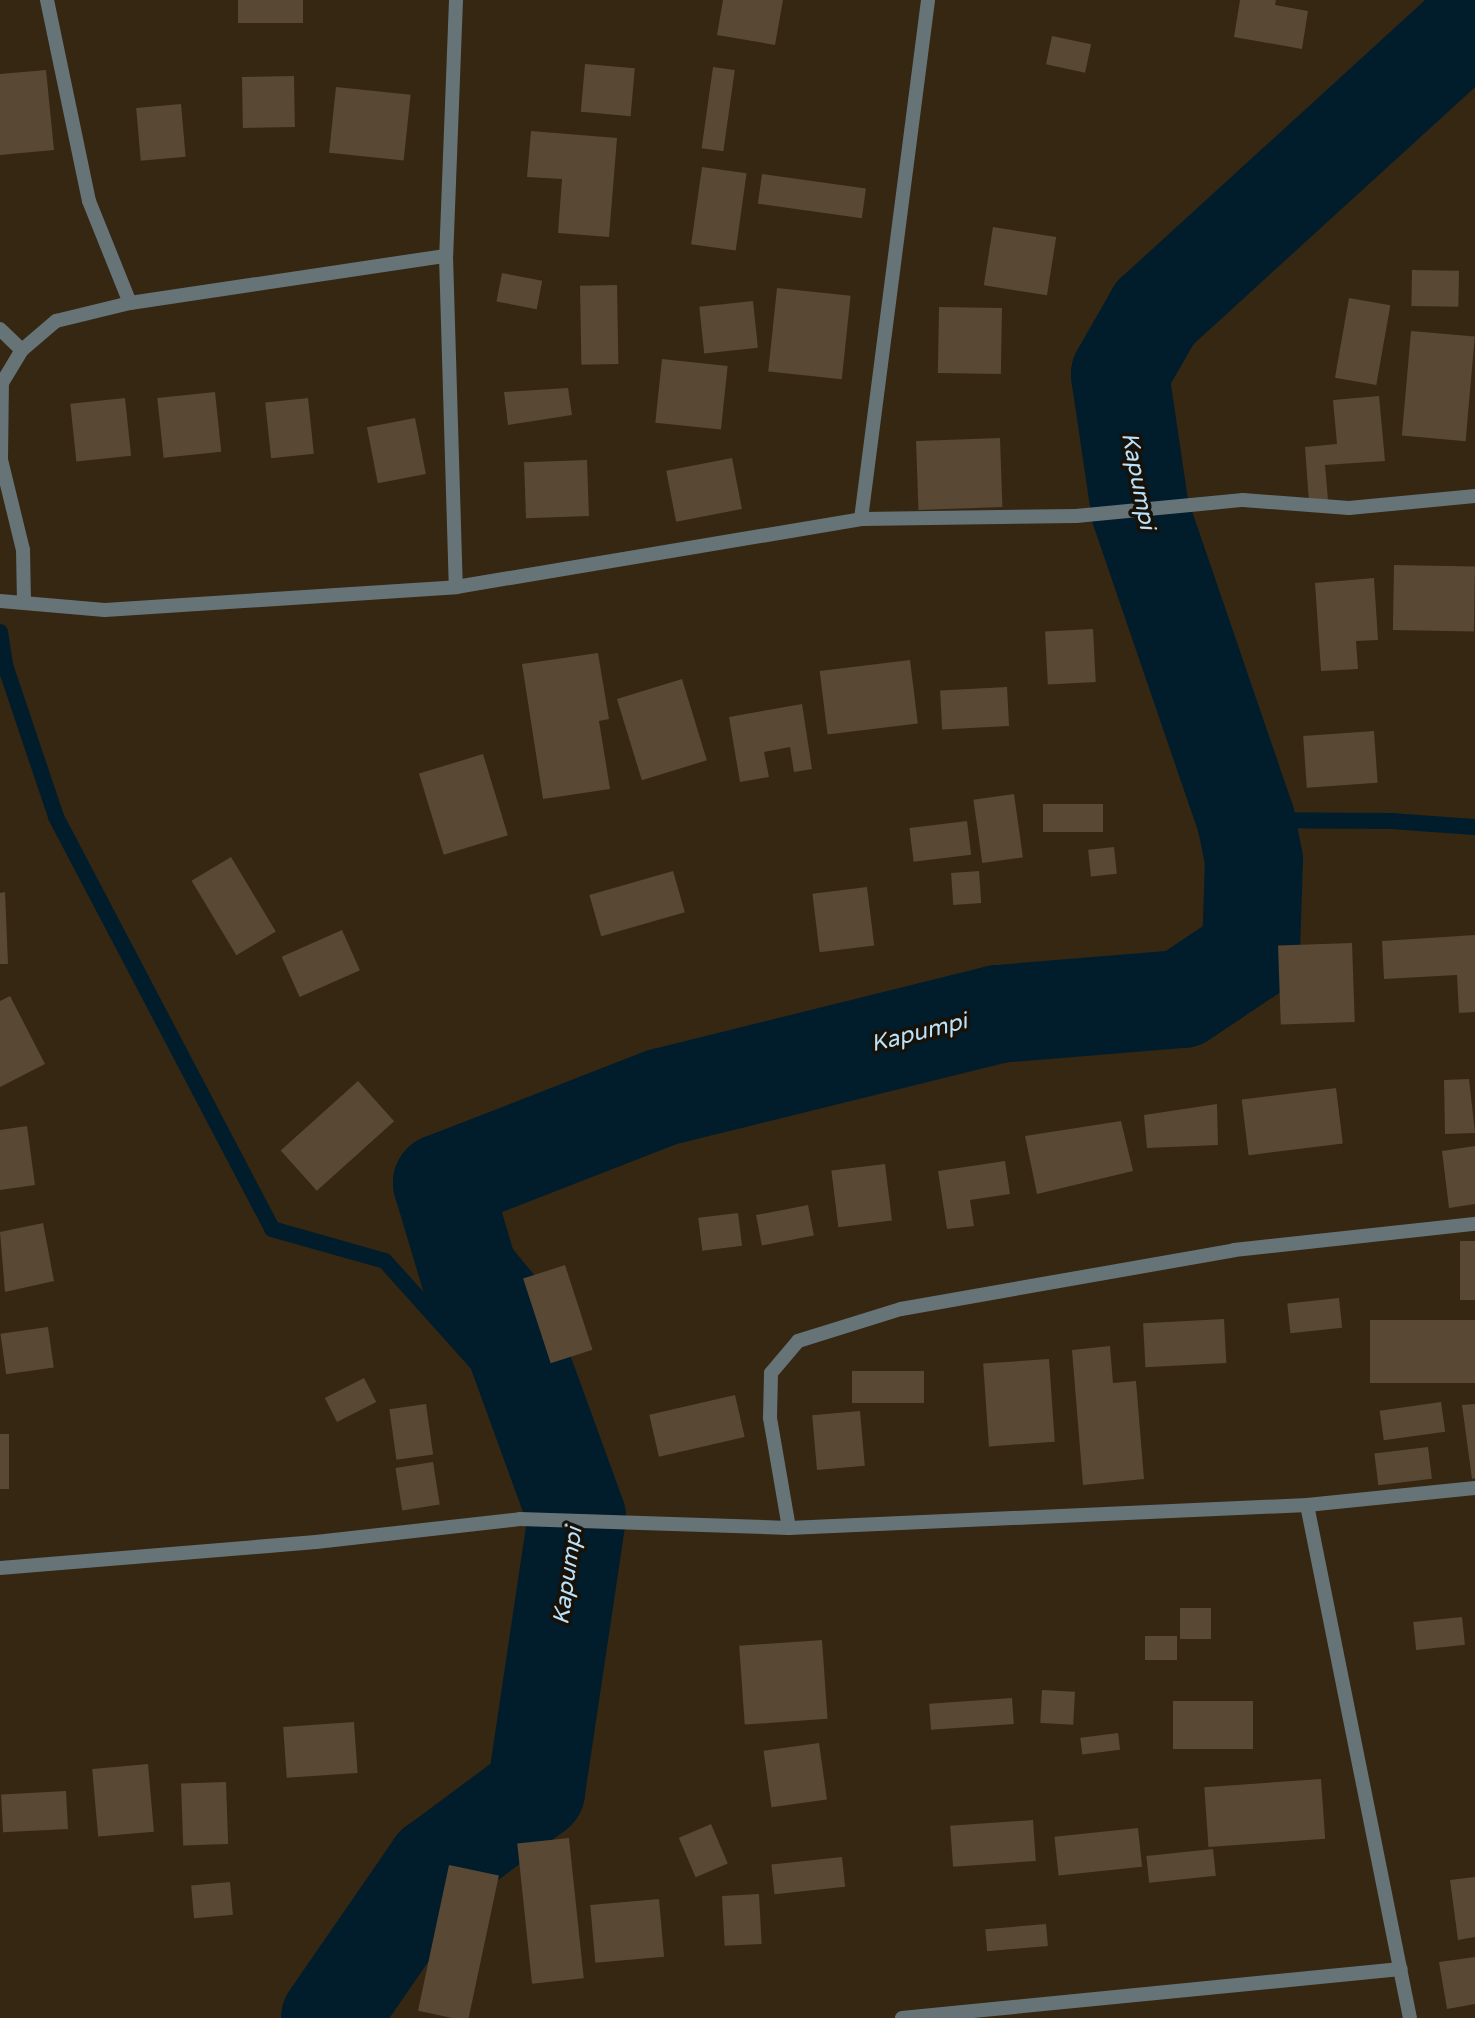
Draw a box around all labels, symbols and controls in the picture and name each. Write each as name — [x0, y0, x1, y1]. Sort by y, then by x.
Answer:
water label: Kapumpi — [1115, 430, 1161, 532]
water label: Kapumpi — [868, 1008, 970, 1058]
water label: Kapumpi — [548, 1525, 588, 1627]

